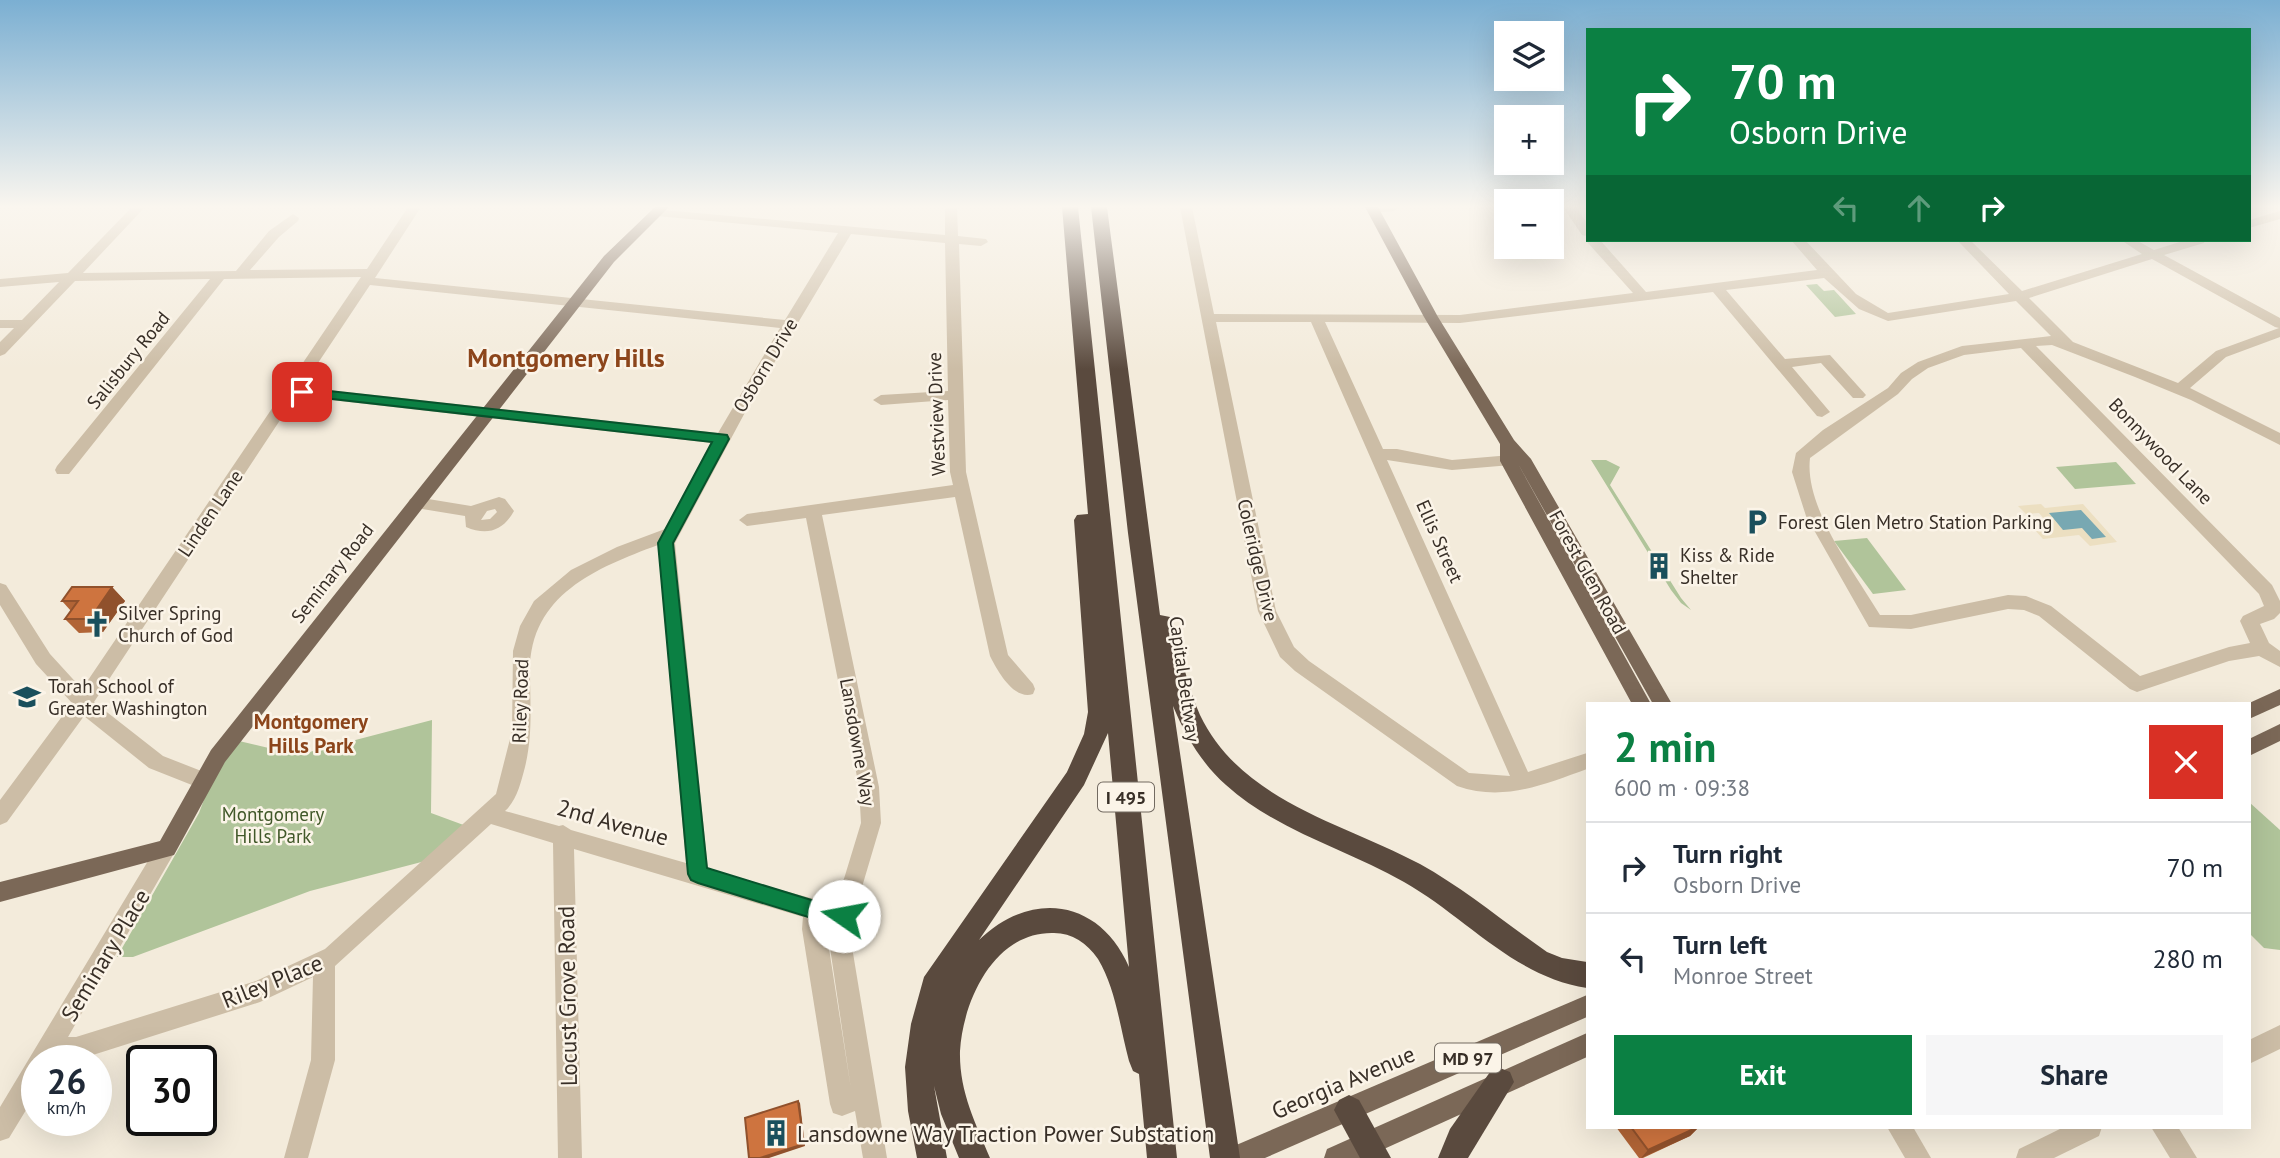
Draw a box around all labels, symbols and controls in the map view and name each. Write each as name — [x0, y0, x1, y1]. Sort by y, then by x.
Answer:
map controls — [1494, 21, 1564, 259]
button: layers — [1494, 21, 1564, 91]
text: 70 m — [1729, 49, 1836, 113]
icon: right — [1614, 56, 1705, 147]
button: + — [1494, 105, 1564, 175]
text: Osborn Drive — [1729, 111, 1907, 153]
button: − — [1494, 189, 1564, 259]
icon: left — [1827, 189, 1865, 227]
icon: ahead — [1900, 189, 1938, 227]
icon: right — [1973, 189, 2011, 227]
street label: Salisbury Road — [81, 306, 175, 414]
street label: Osborn Drive — [727, 313, 803, 417]
district label: Montgomery Hills — [467, 341, 665, 374]
street label: Westview Drive — [922, 352, 950, 476]
pin — [272, 362, 332, 422]
icon: arrive — [283, 373, 321, 411]
street label: Bonnywood Lane — [2104, 393, 2218, 509]
street label: Linden Lane — [172, 465, 248, 561]
street label: Coleridge Drive — [1232, 496, 1284, 624]
street label: Ellis Street — [1411, 496, 1469, 587]
street label: Forest Glen Road — [1544, 506, 1632, 638]
parking icon: Forest Glen Metro Station Parking — [1742, 507, 1772, 537]
place label: Forest Glen Metro Station Parking — [1778, 510, 2053, 534]
street label: Seminary Road — [286, 518, 378, 628]
place label: Kiss & Ride Shelter — [1680, 543, 1775, 589]
building icon: Kiss & Ride Shelter — [1644, 551, 1674, 581]
place label: Silver Spring Church of God — [118, 601, 233, 647]
church icon: Silver Spring Church of God — [82, 609, 112, 639]
street label: Capital Beltway — [1164, 615, 1206, 744]
street label: Riley Road — [507, 658, 533, 744]
place label: Torah School of Greater Washington — [48, 674, 208, 720]
street label: Lansdowne Way — [835, 676, 881, 808]
school or university icon: Torah School of Greater Washington — [12, 682, 42, 712]
district label: Montgomery Hills Park — [254, 708, 369, 759]
text: 2 min — [1614, 719, 1716, 774]
button: close — [2149, 725, 2223, 799]
text: 600 m · 09:38 — [1614, 773, 1750, 802]
road number: I 495 — [1098, 782, 1154, 812]
street label: 2nd Avenue — [554, 792, 672, 852]
park label: Montgomery Hills Park — [222, 802, 324, 848]
text: Turn right — [1673, 837, 1782, 870]
icon: right — [1614, 849, 1652, 887]
text: 70 m — [2167, 851, 2223, 884]
text: Osborn Drive — [1673, 870, 1801, 899]
position arrow — [807, 879, 881, 953]
street label: Seminary Place — [54, 884, 156, 1026]
street label: Locust Grove Road — [551, 905, 583, 1087]
text: Turn left — [1673, 928, 1767, 961]
icon: left — [1614, 940, 1652, 978]
text: 280 m — [2152, 942, 2223, 975]
street label: Riley Place — [217, 948, 327, 1014]
text: Monroe Street — [1673, 961, 1813, 990]
button: Exit — [1614, 1035, 1912, 1115]
button: Share — [1926, 1035, 2223, 1115]
street label: Georgia Avenue — [1267, 1039, 1419, 1125]
road number: MD 97 — [1435, 1044, 1501, 1072]
speed limit sign: 30 — [126, 1045, 217, 1136]
text: 26 — [47, 1058, 86, 1104]
text: km/h — [47, 1096, 86, 1119]
building icon: Lansdowne Way Traction Power Substation — [761, 1118, 791, 1148]
place label: Lansdowne Way Traction Power Substation — [797, 1119, 1214, 1148]

